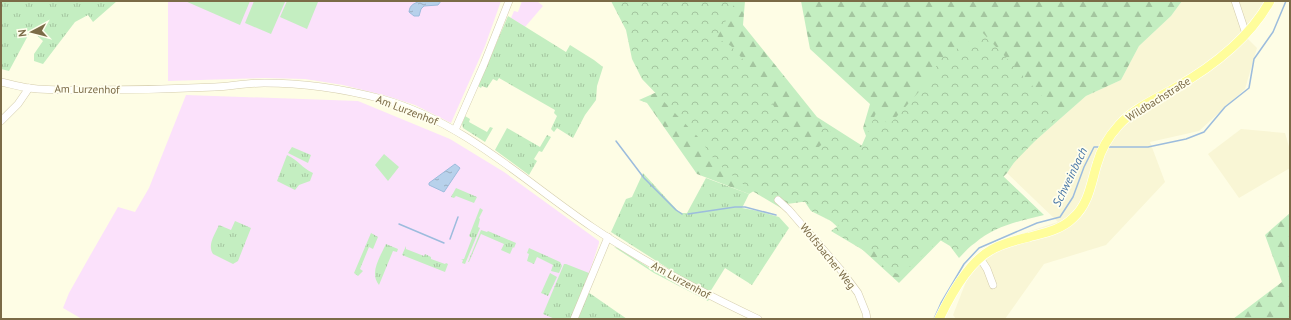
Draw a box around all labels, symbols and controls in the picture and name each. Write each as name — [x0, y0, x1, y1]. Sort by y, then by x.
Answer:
north arrow — [12, 12, 52, 52]
text: N — [15, 29, 29, 38]
street label: Wildbachstraße — [1123, 73, 1193, 124]
street label: Am Lurzenhof — [54, 81, 120, 97]
street label: Am Lurzenhof — [374, 92, 440, 128]
water label: Schweinbach — [1049, 145, 1090, 209]
street label: Wolfsbacher Weg — [797, 220, 859, 292]
street label: Am Lurzenhof — [649, 258, 713, 302]

